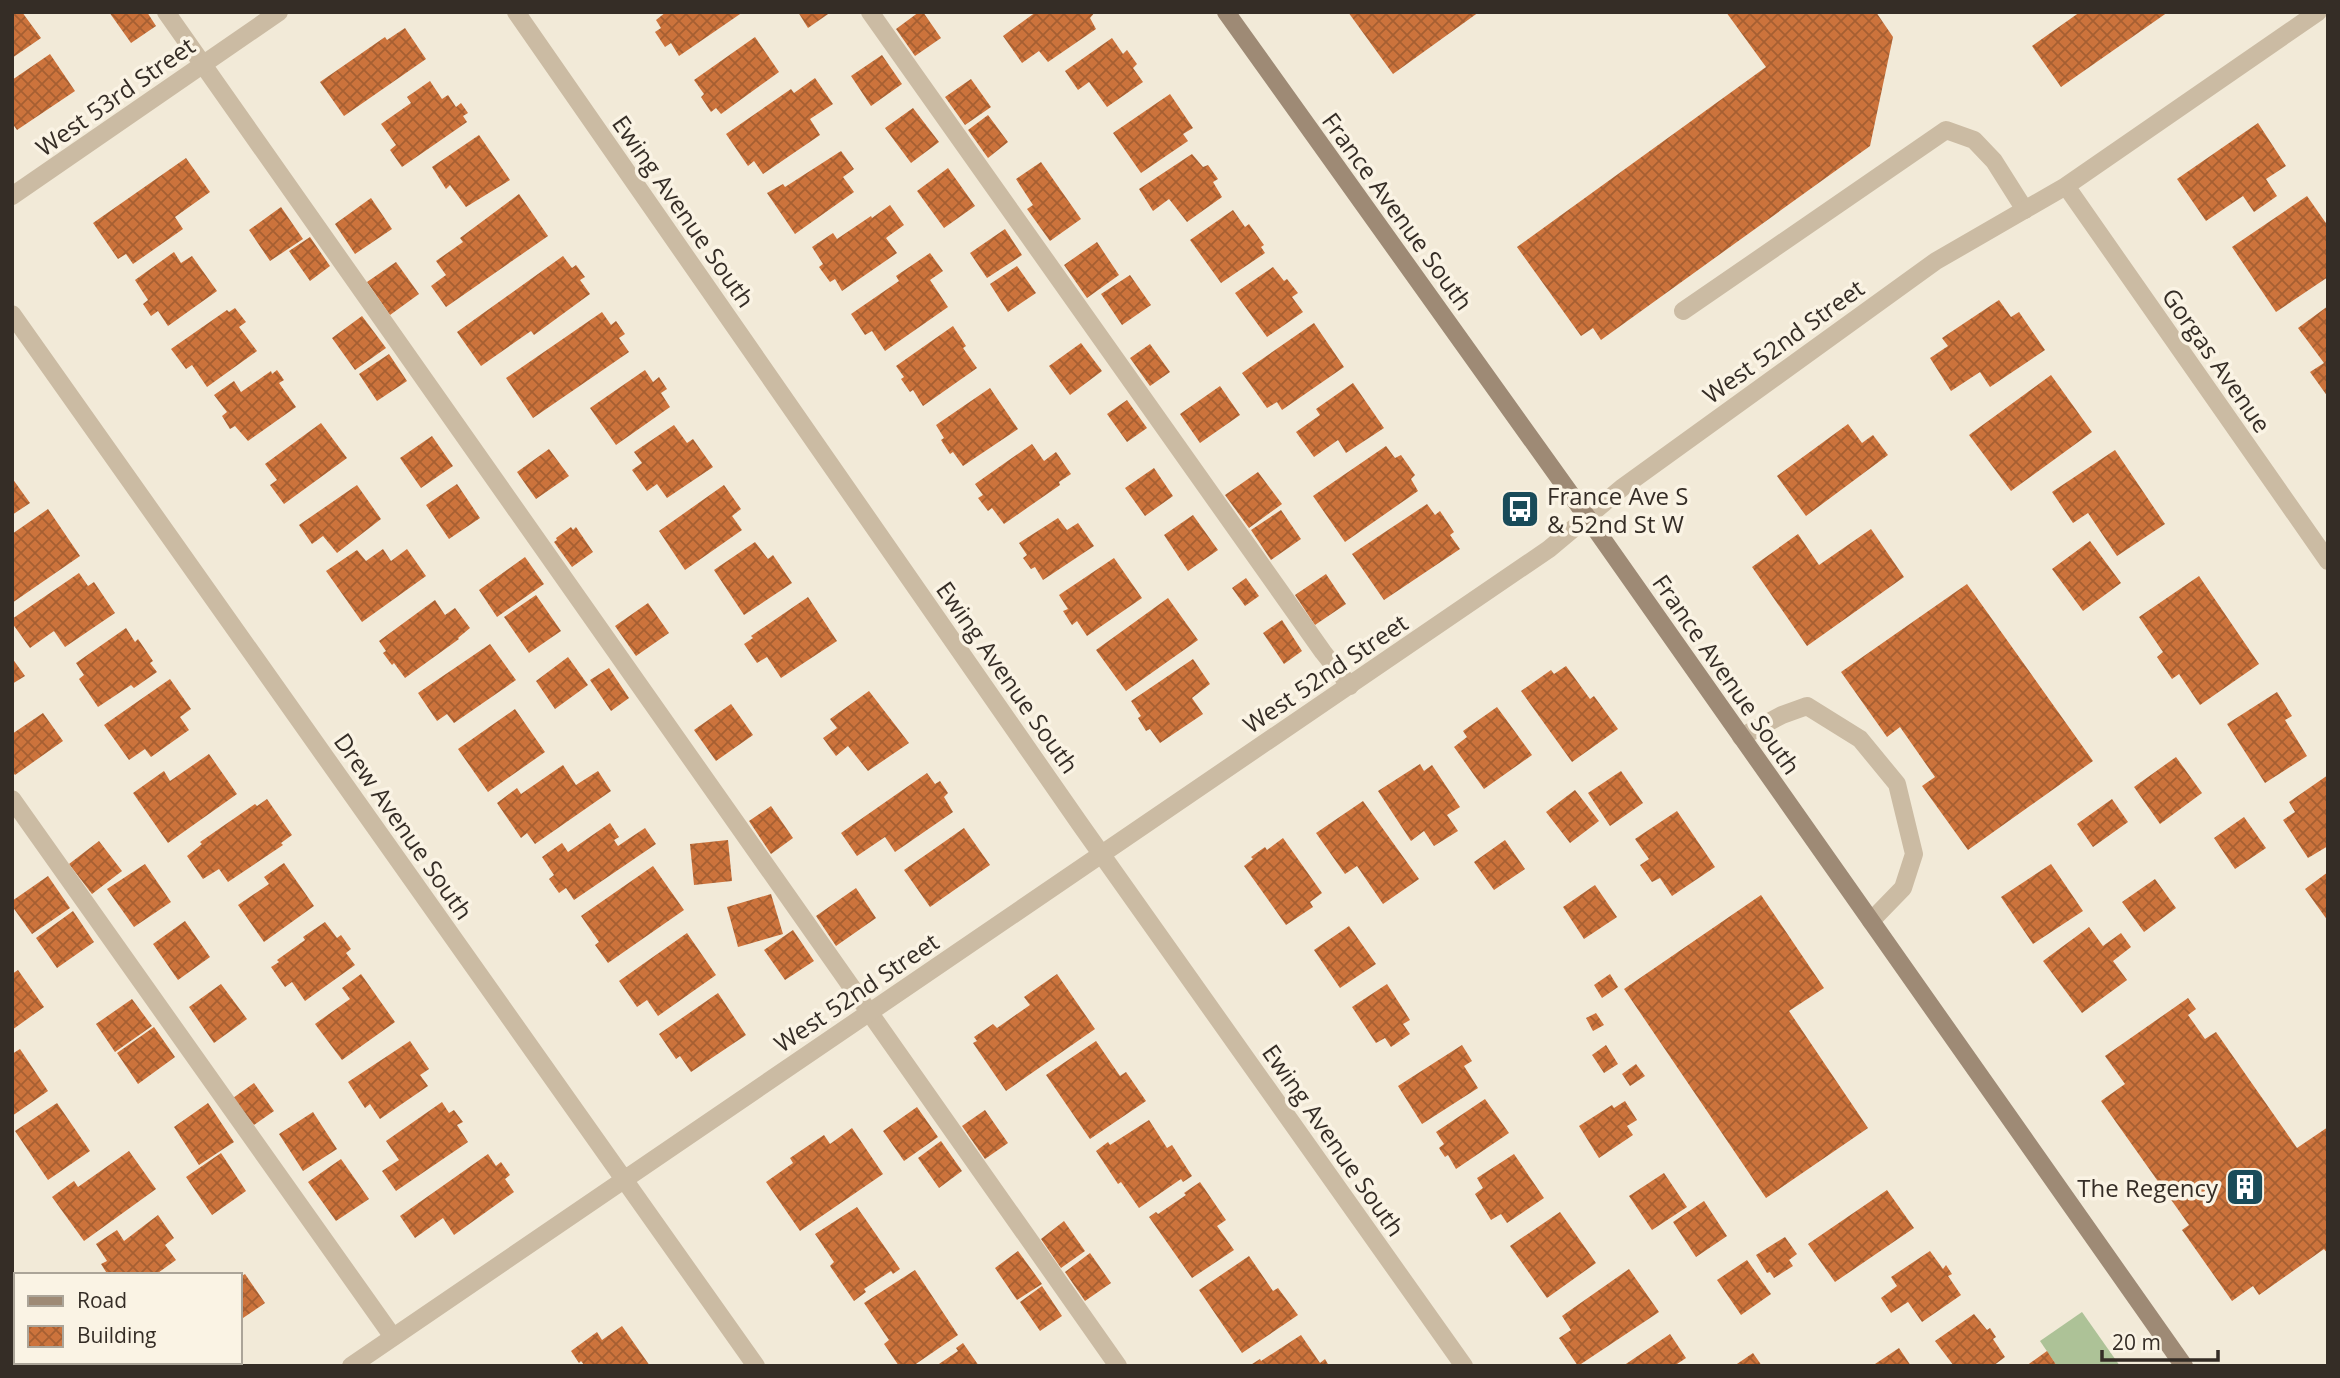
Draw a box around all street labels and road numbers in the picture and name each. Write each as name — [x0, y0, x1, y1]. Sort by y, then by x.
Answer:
street label: West 53rd Street — [29, 29, 201, 163]
street label: France Avenue South — [1315, 105, 1481, 317]
street label: Ewing Avenue South — [605, 108, 763, 314]
street label: West 52nd Street — [1696, 271, 1870, 411]
street label: Gorgas Avenue — [2155, 281, 2279, 439]
street label: France Avenue South — [1646, 568, 1808, 780]
street label: Ewing Avenue South — [929, 574, 1087, 780]
street label: West 52nd Street — [1236, 606, 1414, 740]
street label: Drew Avenue South — [327, 726, 481, 926]
street label: West 52nd Street — [767, 925, 945, 1059]
street label: Ewing Avenue South — [1255, 1037, 1413, 1243]

